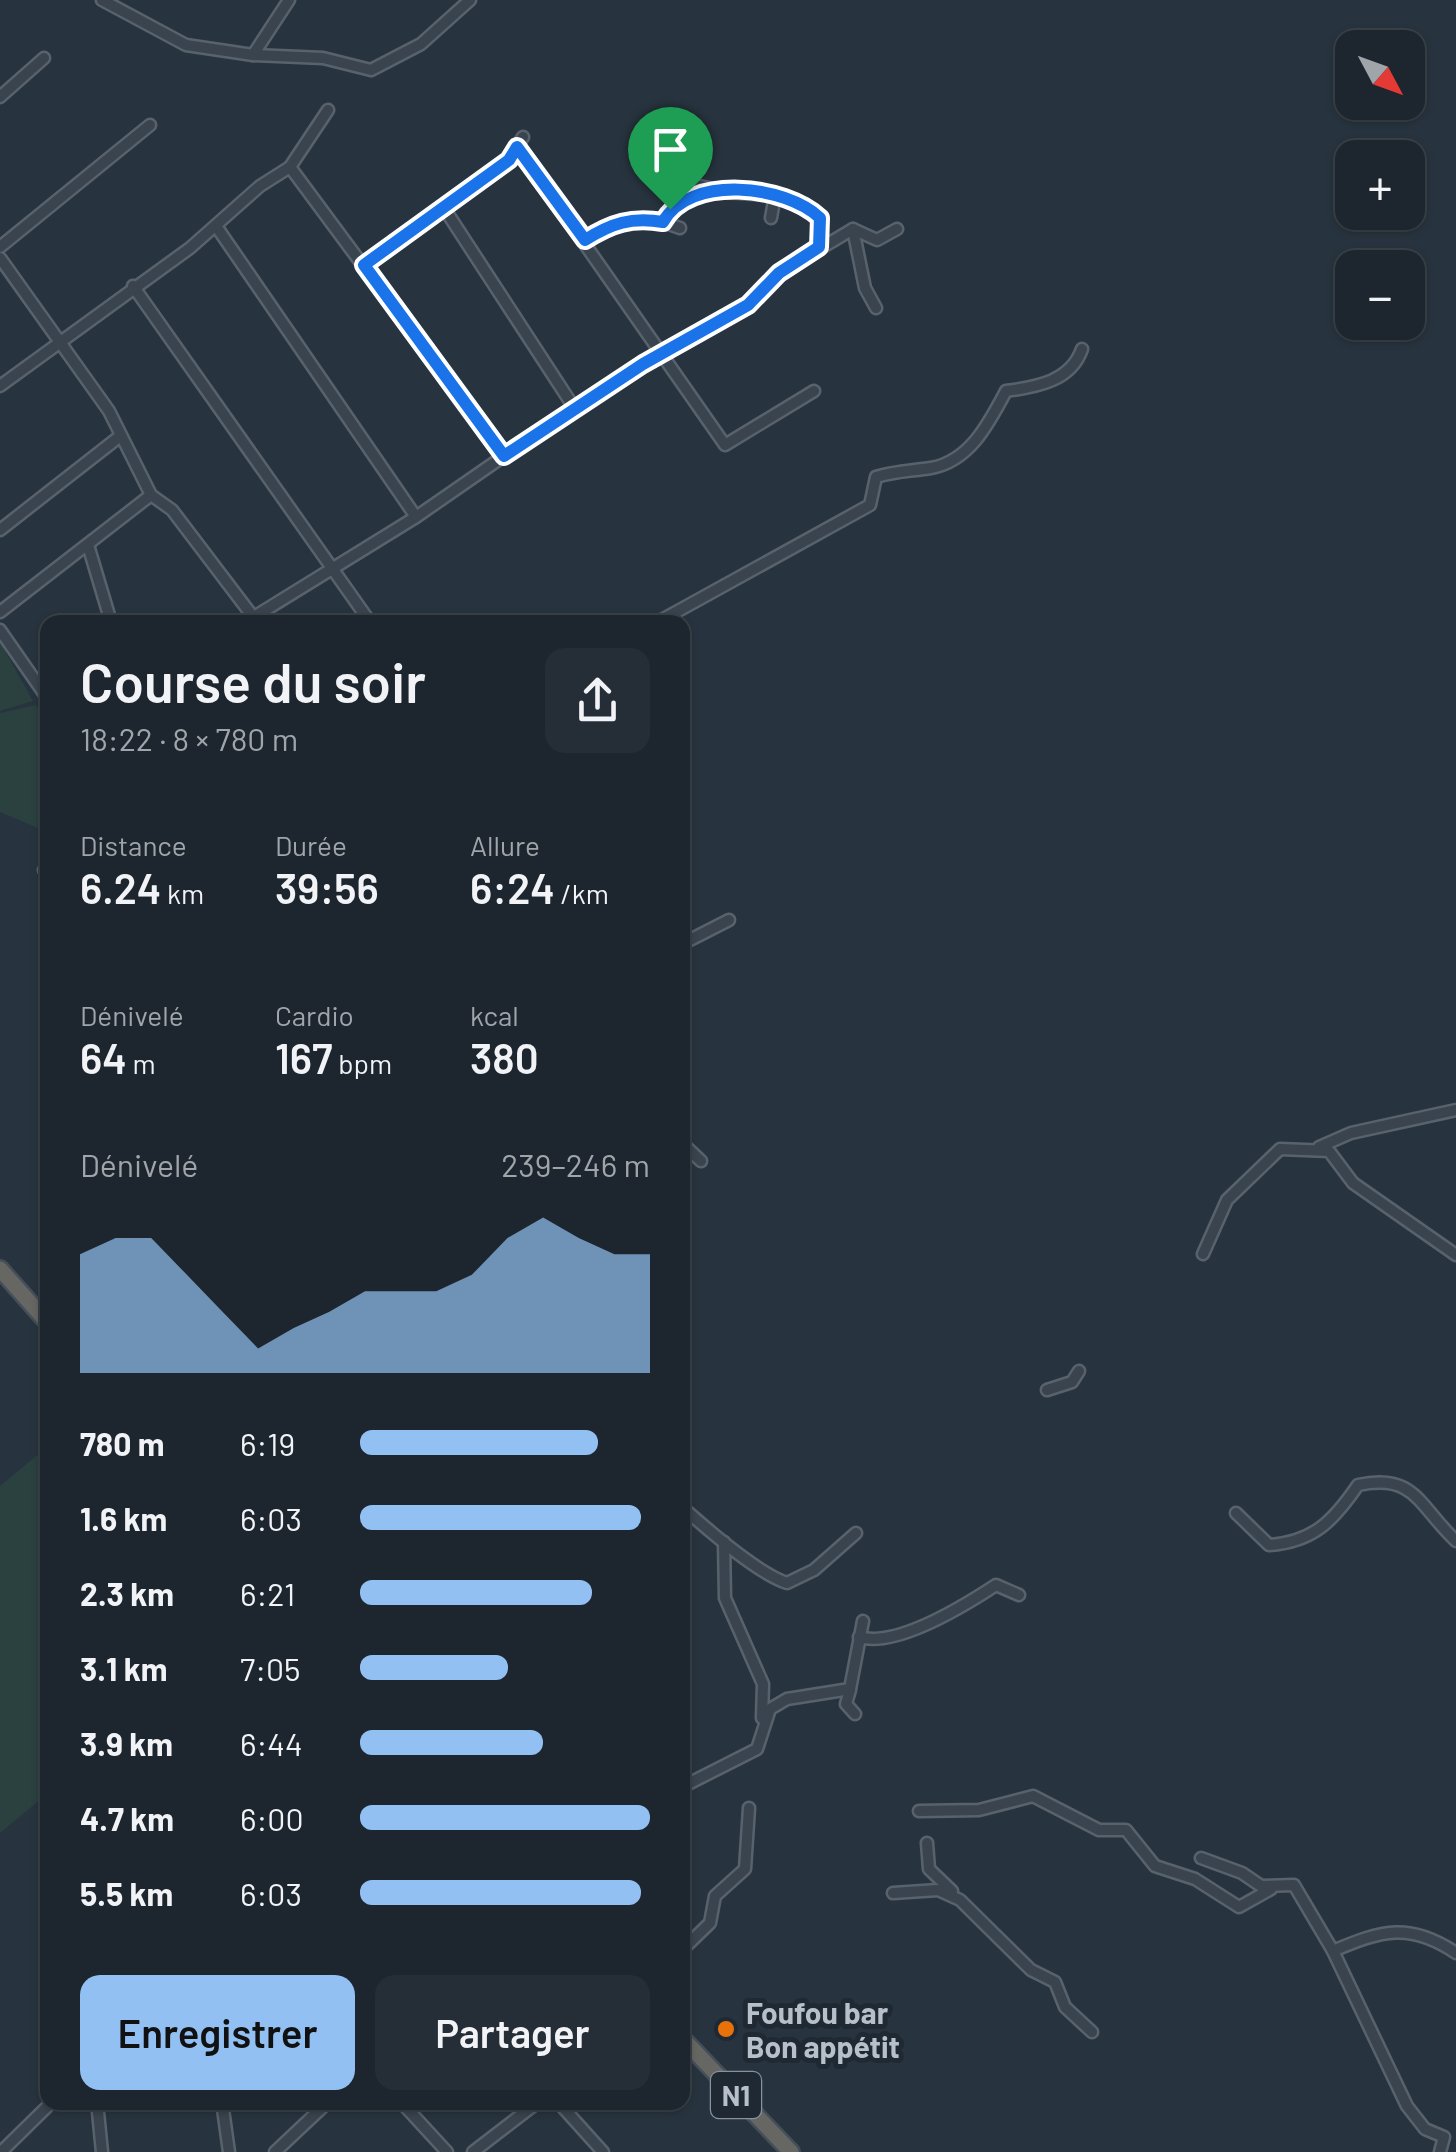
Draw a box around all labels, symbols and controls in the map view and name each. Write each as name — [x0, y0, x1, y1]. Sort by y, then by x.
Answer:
north arrow — [1335, 30, 1425, 120]
map controls — [1335, 30, 1425, 340]
pin — [628, 107, 713, 210]
icon: arrive — [643, 122, 698, 177]
button: + — [1335, 140, 1425, 230]
button: − — [1335, 250, 1425, 340]
text: Course du soir — [80, 648, 426, 714]
button: share — [545, 648, 650, 753]
text: 18:22 · 8 × 780 m — [80, 719, 298, 757]
text: Distance — [80, 828, 187, 862]
text: Durée — [275, 828, 347, 862]
text: Allure — [470, 828, 540, 862]
text: 6.24 — [80, 862, 161, 912]
text: 39:56 — [275, 862, 379, 912]
text: 6:24 — [470, 862, 555, 912]
text: km — [161, 876, 204, 910]
text: /km — [555, 876, 609, 910]
text: Dénivelé — [80, 998, 184, 1032]
text: Cardio — [275, 998, 354, 1032]
text: kcal — [470, 998, 519, 1032]
text: 64 — [80, 1032, 127, 1082]
text: 167 — [275, 1032, 333, 1082]
text: 380 — [470, 1032, 539, 1082]
text: m — [127, 1046, 156, 1080]
text: bpm — [333, 1046, 392, 1080]
text: Dénivelé — [80, 1145, 198, 1183]
text: 239–246 m — [501, 1145, 650, 1183]
text: 780 m — [80, 1424, 165, 1462]
text: 6:19 — [240, 1424, 295, 1462]
text: 1.6 km — [80, 1499, 167, 1537]
text: 6:03 — [240, 1499, 302, 1537]
text: 2.3 km — [80, 1574, 174, 1612]
text: 6:21 — [240, 1574, 295, 1612]
text: 3.1 km — [80, 1649, 167, 1687]
text: 7:05 — [240, 1649, 301, 1687]
text: 3.9 km — [80, 1724, 173, 1762]
text: 6:44 — [240, 1724, 303, 1762]
text: 4.7 km — [80, 1799, 174, 1837]
text: 6:00 — [240, 1799, 304, 1837]
text: 5.5 km — [80, 1874, 173, 1912]
text: 6:03 — [240, 1874, 302, 1912]
button: Enregistrer — [80, 1975, 355, 2090]
button: Partager — [375, 1975, 650, 2090]
place label: Foufou bar Bon appétit — [746, 1994, 900, 2064]
marker: Foufou bar Bon appétit — [715, 2018, 737, 2040]
road number: N1 — [711, 2072, 761, 2118]

